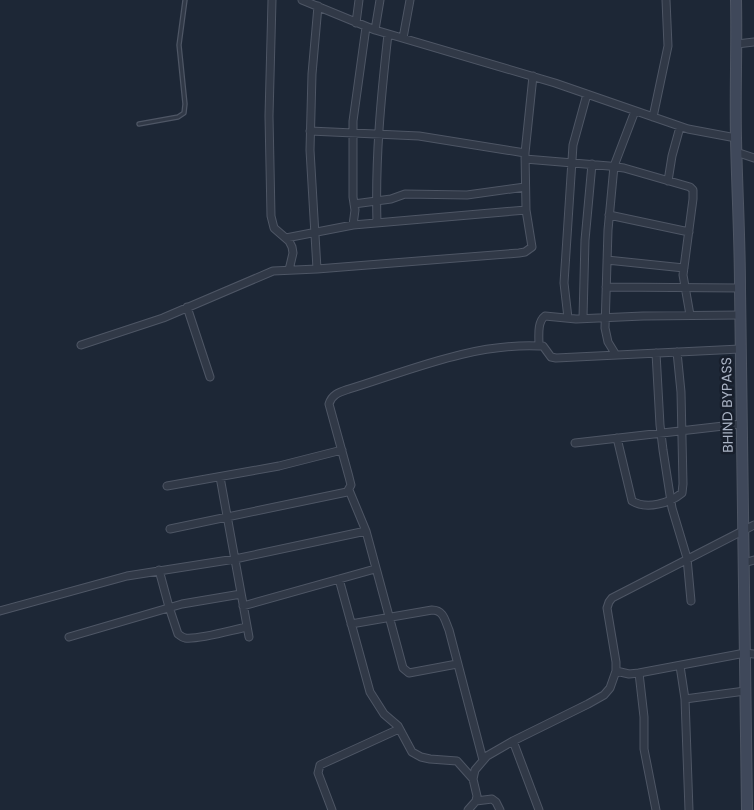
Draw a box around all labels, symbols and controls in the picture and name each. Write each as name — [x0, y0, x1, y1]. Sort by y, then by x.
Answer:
street label: BHIND BYPASS — [716, 357, 738, 453]

